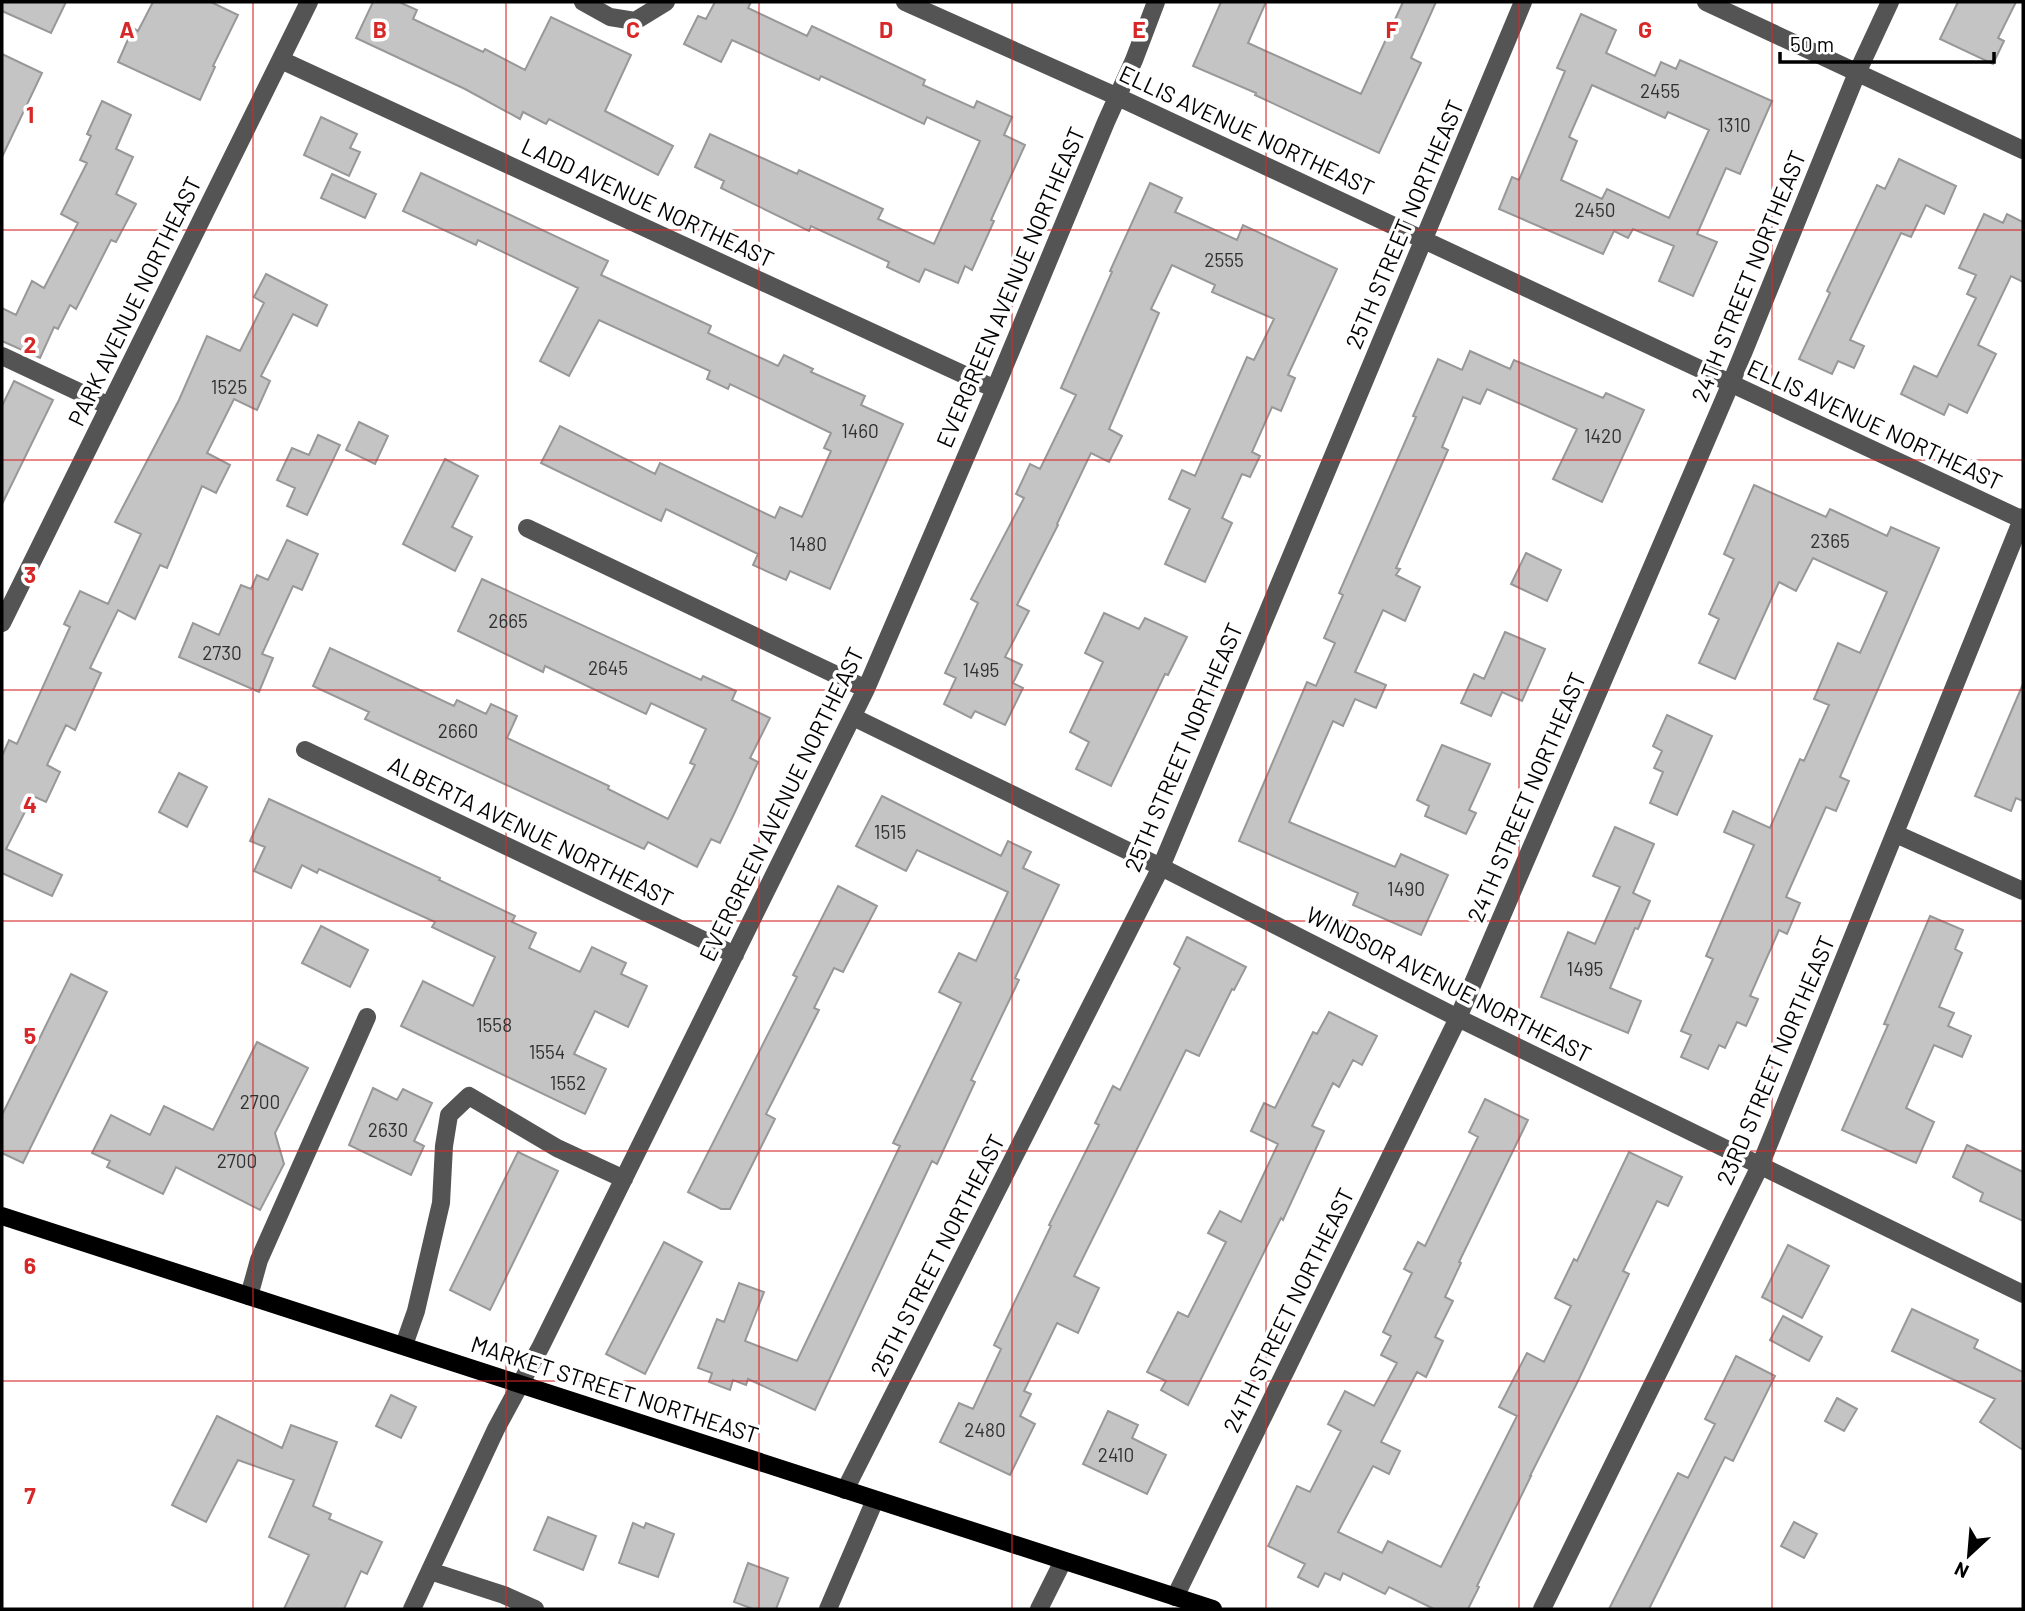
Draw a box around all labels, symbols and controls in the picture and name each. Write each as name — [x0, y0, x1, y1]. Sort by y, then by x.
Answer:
text: A — [119, 15, 135, 43]
text: B — [373, 15, 387, 43]
text: C — [626, 15, 640, 43]
text: D — [879, 15, 893, 43]
text: E — [1132, 15, 1146, 43]
text: F — [1386, 15, 1399, 43]
text: G — [1638, 15, 1652, 43]
scale bar — [1780, 21, 1994, 65]
text: 50 m — [1790, 31, 1834, 56]
street label: ELLIS AVENUE NORTHEAST — [1115, 59, 1379, 201]
house number: 2455 — [1640, 79, 1680, 102]
street label: 25TH STREET NORTHEAST — [1339, 95, 1469, 353]
text: 1 — [26, 100, 34, 128]
house number: 1310 — [1717, 113, 1751, 136]
street label: EVERGREEN AVENUE NORTHEAST — [930, 122, 1090, 452]
street label: LADD AVENUE NORTHEAST — [517, 131, 779, 273]
street label: 24TH STREET NORTHEAST — [1685, 146, 1811, 406]
street label: PARK AVENUE NORTHEAST — [61, 172, 207, 430]
house number: 2450 — [1574, 198, 1616, 221]
house number: 2555 — [1204, 248, 1244, 271]
text: 2 — [24, 330, 36, 358]
street label: ELLIS AVENUE NORTHEAST — [1743, 353, 2007, 495]
house number: 1525 — [211, 375, 247, 398]
house number: 1460 — [841, 419, 879, 442]
house number: 1420 — [1584, 424, 1622, 447]
house number: 2365 — [1810, 529, 1850, 552]
house number: 1480 — [789, 532, 827, 555]
text: 3 — [24, 560, 36, 588]
house number: 2665 — [488, 609, 528, 632]
street label: 25TH STREET NORTHEAST — [1118, 618, 1248, 876]
house number: 2730 — [202, 641, 242, 664]
street label: EVERGREEN AVENUE NORTHEAST — [693, 643, 869, 965]
house number: 2645 — [588, 656, 628, 679]
house number: 1495 — [963, 658, 999, 681]
street label: 24TH STREET NORTHEAST — [1461, 668, 1591, 926]
house number: 2660 — [438, 719, 478, 742]
street label: ALBERTA AVENUE NORTHEAST — [384, 750, 678, 912]
text: 4 — [23, 790, 37, 818]
house number: 1515 — [874, 820, 906, 843]
house number: 1490 — [1387, 877, 1425, 900]
street label: WINDSOR AVENUE NORTHEAST — [1302, 900, 1596, 1068]
street label: 23RD STREET NORTHEAST — [1710, 931, 1840, 1189]
house number: 1495 — [1567, 957, 1603, 980]
house number: 1558 — [476, 1013, 512, 1036]
text: 5 — [24, 1021, 36, 1049]
house number: 1554 — [529, 1040, 565, 1063]
house number: 1552 — [550, 1071, 586, 1094]
house number: 2700 — [240, 1090, 280, 1113]
house number: 2630 — [368, 1118, 408, 1141]
street label: 25TH STREET NORTHEAST — [864, 1129, 1010, 1381]
house number: 2700 — [217, 1149, 257, 1172]
street label: 24TH STREET NORTHEAST — [1217, 1183, 1359, 1437]
text: 6 — [24, 1251, 36, 1279]
street label: MARKET STREET NORTHEAST — [468, 1329, 762, 1449]
house number: 2480 — [964, 1418, 1006, 1441]
house number: 2410 — [1098, 1443, 1134, 1466]
text: 7 — [24, 1481, 36, 1509]
north arrow — [1934, 1520, 2004, 1590]
text: N — [1951, 1558, 1972, 1584]

